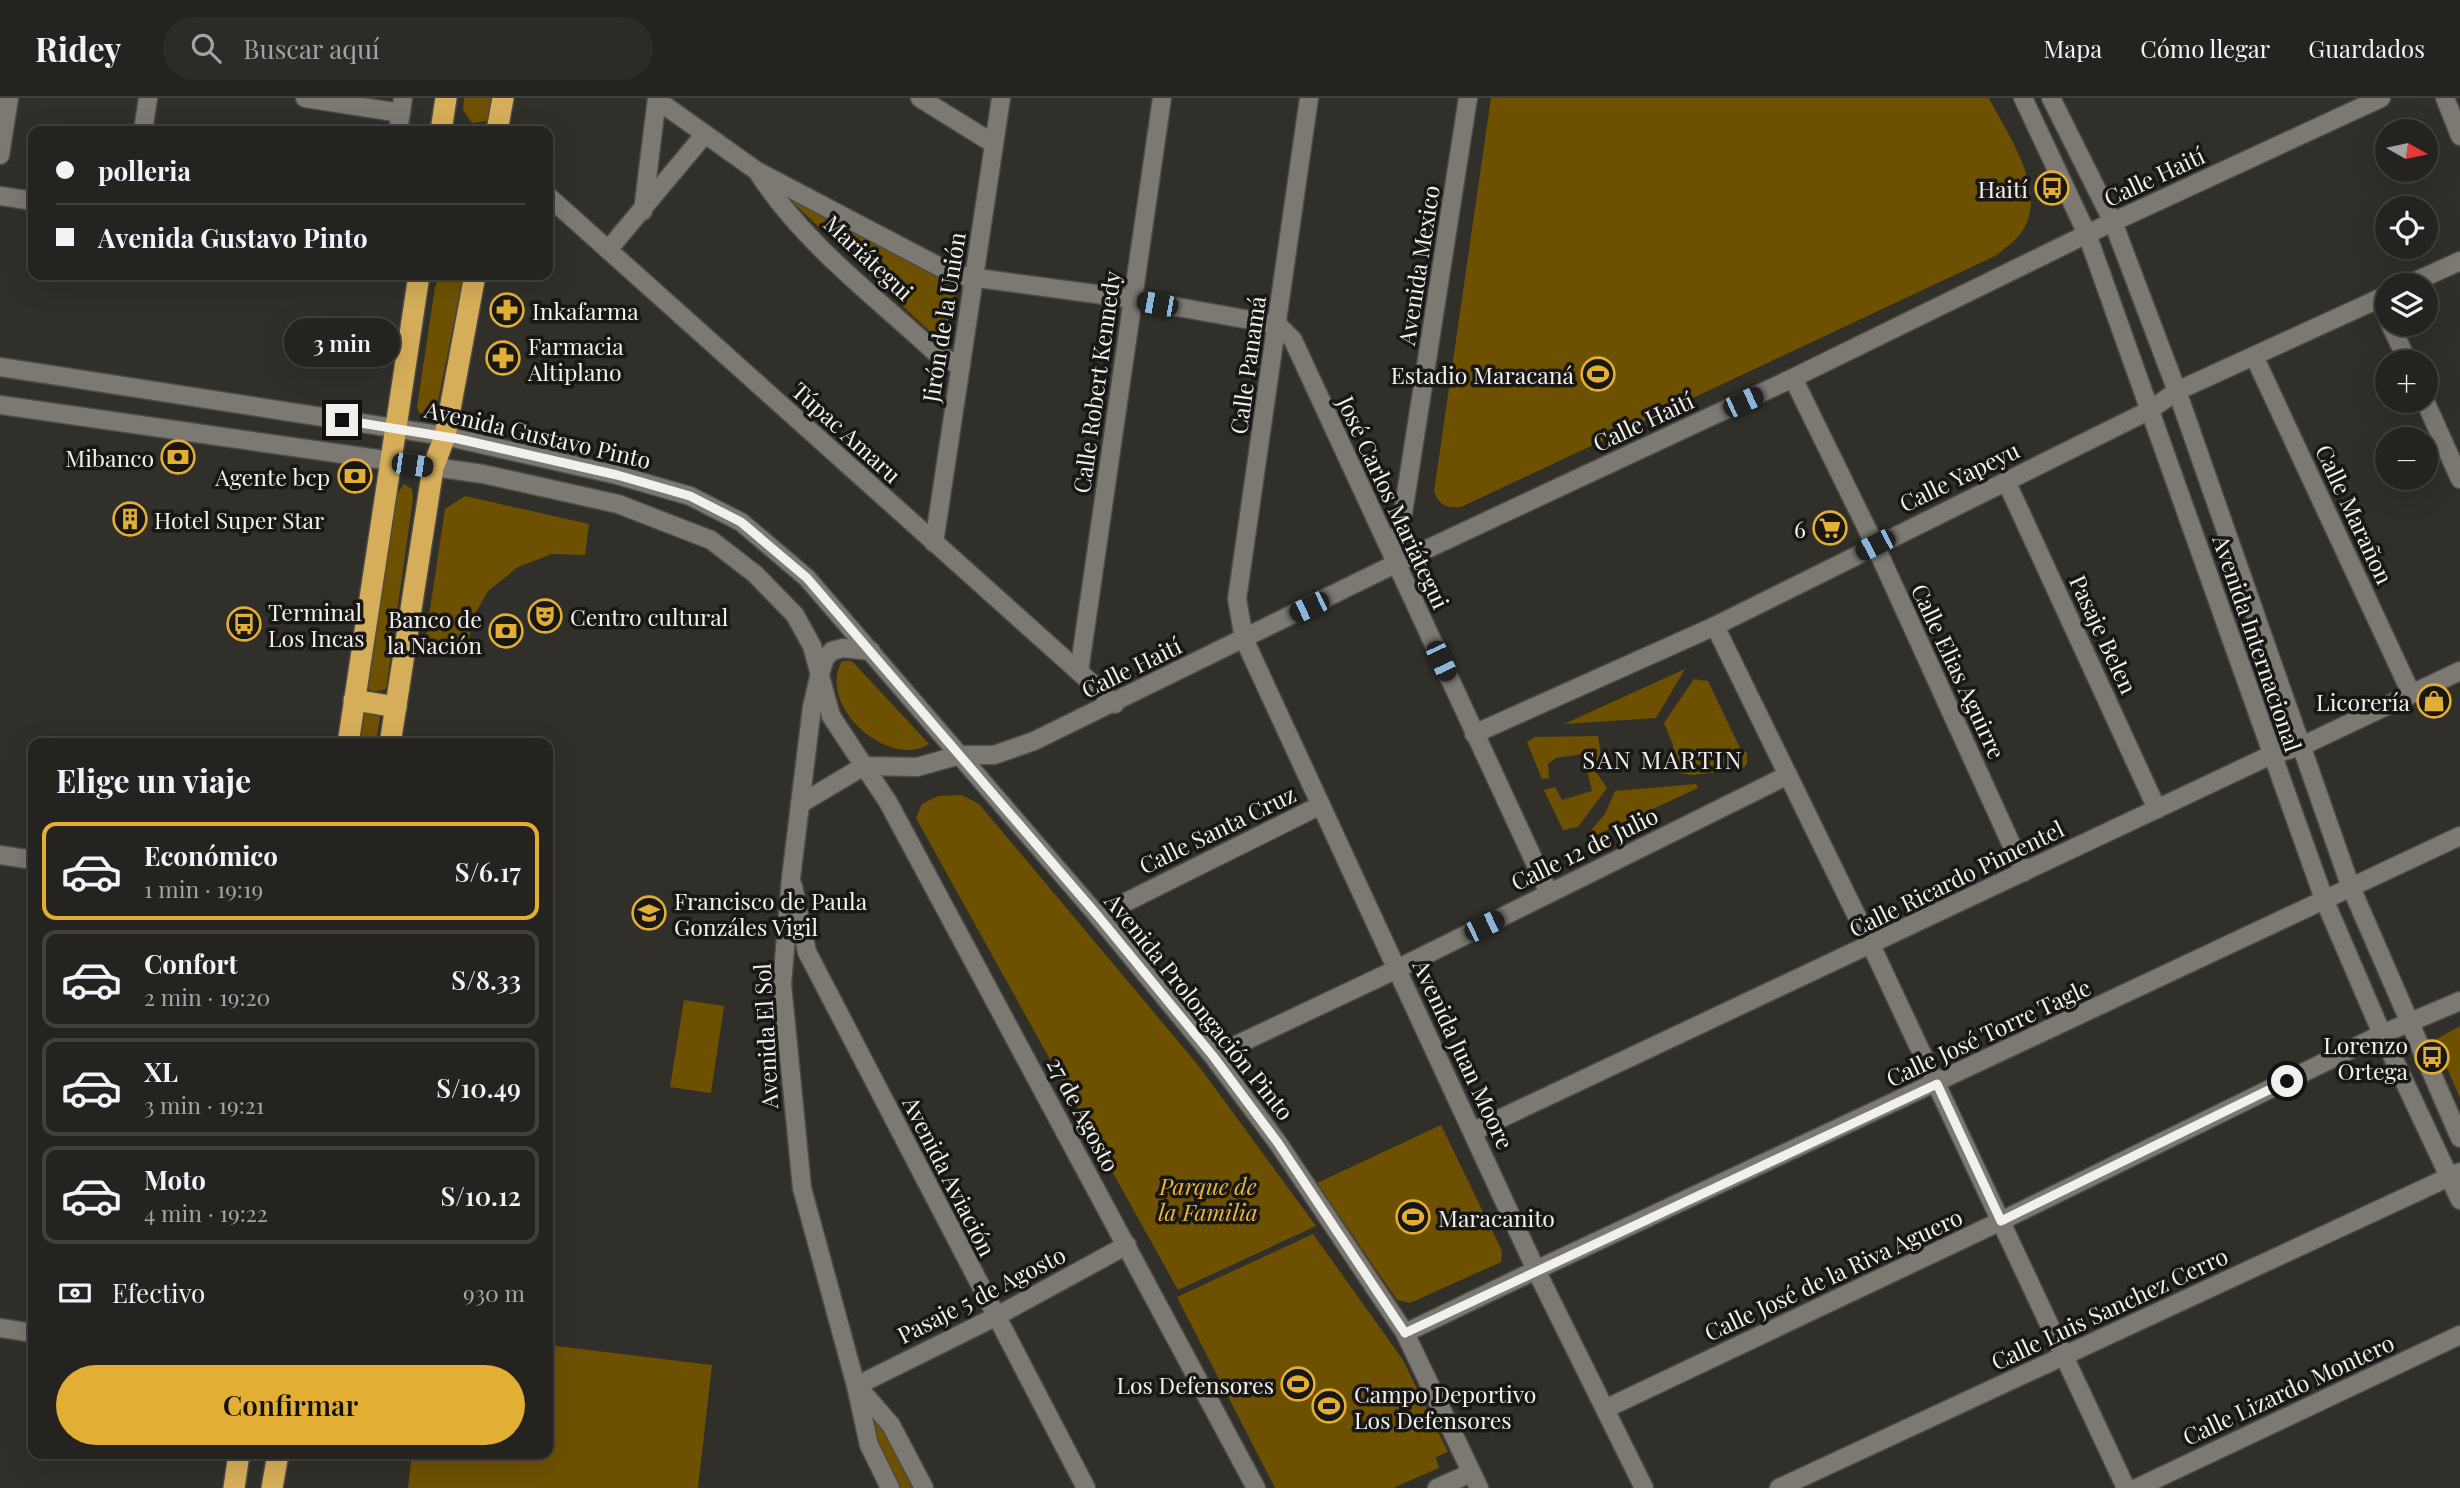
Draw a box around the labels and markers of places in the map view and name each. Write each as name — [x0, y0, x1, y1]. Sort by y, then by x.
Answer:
bus stop icon: Haití — [2033, 169, 2071, 207]
place label: Haití — [1978, 173, 2028, 204]
pharmacy icon: Inkafarma — [488, 291, 526, 329]
place label: Inkafarma — [532, 295, 639, 326]
place label: Farmacia Altiplano — [527, 330, 624, 387]
pharmacy icon: Farmacia Altiplano — [484, 339, 522, 377]
sports icon: Estadio Maracaná — [1579, 355, 1617, 393]
place label: Estadio Maracaná — [1391, 359, 1575, 390]
bank icon: Mibanco — [159, 438, 197, 476]
place label: Mibanco — [65, 442, 154, 473]
bank icon: Agente bcp — [336, 457, 374, 495]
place label: Agente bcp — [214, 461, 330, 492]
building icon: Hotel Super Star — [111, 500, 149, 538]
place label: Hotel Super Star — [154, 504, 324, 535]
supermarket icon: 6 — [1811, 509, 1849, 547]
place label: 6 — [1794, 513, 1806, 544]
place label: Terminal Los Incas — [268, 596, 365, 653]
theatre icon: Centro cultural — [526, 597, 564, 635]
place label: Centro cultural — [570, 601, 729, 632]
place label: Banco de la Nación — [387, 603, 482, 660]
bus stop icon: Terminal Los Incas — [225, 605, 263, 643]
bank icon: Banco de la Nación — [487, 612, 525, 650]
shop icon: Licorería — [2415, 682, 2453, 720]
place label: Licorería — [2316, 686, 2411, 717]
place label: Francisco de Paula Gonzáles Vigil — [674, 885, 868, 942]
school or university icon: Francisco de Paula Gonzáles Vigil — [630, 894, 668, 932]
place label: Lorenzo Ortega — [2323, 1029, 2409, 1086]
bus stop icon: Lorenzo Ortega — [2413, 1038, 2451, 1076]
sports icon: Maracanito — [1394, 1198, 1432, 1236]
place label: Maracanito — [1438, 1202, 1555, 1233]
sports icon: Los Defensores — [1279, 1365, 1317, 1403]
place label: Los Defensores — [1116, 1369, 1274, 1400]
place label: Campo Deportivo Los Defensores — [1354, 1378, 1536, 1435]
sports icon: Campo Deportivo Los Defensores — [1310, 1387, 1348, 1425]

